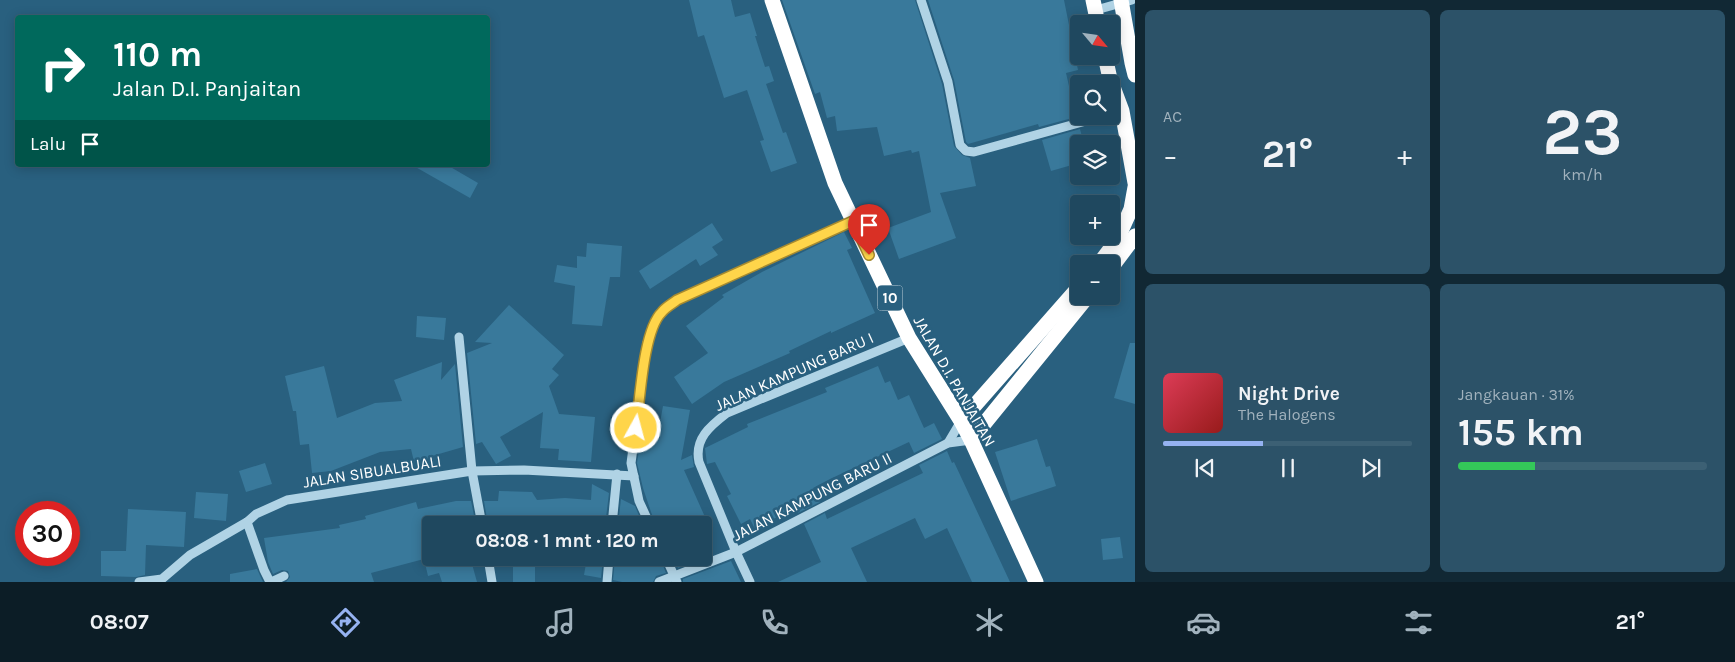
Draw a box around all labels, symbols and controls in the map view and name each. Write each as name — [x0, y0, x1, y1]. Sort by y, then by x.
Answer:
north arrow — [1070, 15, 1120, 65]
map controls — [1070, 15, 1120, 305]
text: 110 m — [113, 34, 202, 75]
icon: right — [30, 35, 95, 100]
button: search — [1070, 75, 1120, 125]
text: Jalan D.I. Panjaitan — [113, 76, 301, 102]
text: 23 — [1543, 94, 1622, 170]
text: AC — [1163, 107, 1182, 126]
icon: arrive — [76, 130, 104, 158]
text: 21° — [1262, 132, 1313, 177]
text: Lalu — [30, 133, 66, 155]
button: layers — [1070, 135, 1120, 185]
text: − — [1163, 139, 1178, 172]
text: + — [1397, 139, 1412, 172]
text: km/h — [1562, 165, 1603, 184]
button: + — [1070, 195, 1120, 245]
pin — [848, 204, 890, 255]
icon: arrive — [855, 211, 883, 239]
button: − — [1070, 255, 1120, 305]
road number: 10 — [878, 286, 902, 310]
street label: JALAN D.I. PANJAITAN — [909, 313, 1000, 450]
street label: JALAN KAMPUNG BARU I — [712, 328, 876, 415]
text: Night Drive — [1238, 383, 1340, 405]
text: Jangkauan · 31% — [1458, 385, 1575, 404]
position arrow — [609, 401, 661, 453]
text: The Halogens — [1238, 405, 1336, 424]
text: 155 km — [1458, 410, 1584, 455]
street label: JALAN KAMPUNG BARU II — [729, 448, 895, 545]
street label: JALAN SIBUALBUALI — [302, 451, 443, 492]
icon: previous — [1191, 454, 1219, 482]
icon: pause — [1274, 454, 1302, 482]
icon: next — [1357, 454, 1385, 482]
speed limit sign: 30 — [15, 501, 80, 566]
text: 08:08 · 1 mnt · 120 m — [475, 530, 659, 552]
icon: directions — [328, 605, 363, 640]
icon: music — [543, 605, 578, 640]
icon: phone — [757, 605, 792, 640]
icon: climate — [972, 605, 1007, 640]
icon: car — [1186, 605, 1221, 640]
icon: filters — [1401, 605, 1436, 640]
text: 08:07 — [90, 609, 149, 635]
text: 21° — [1615, 609, 1645, 635]

